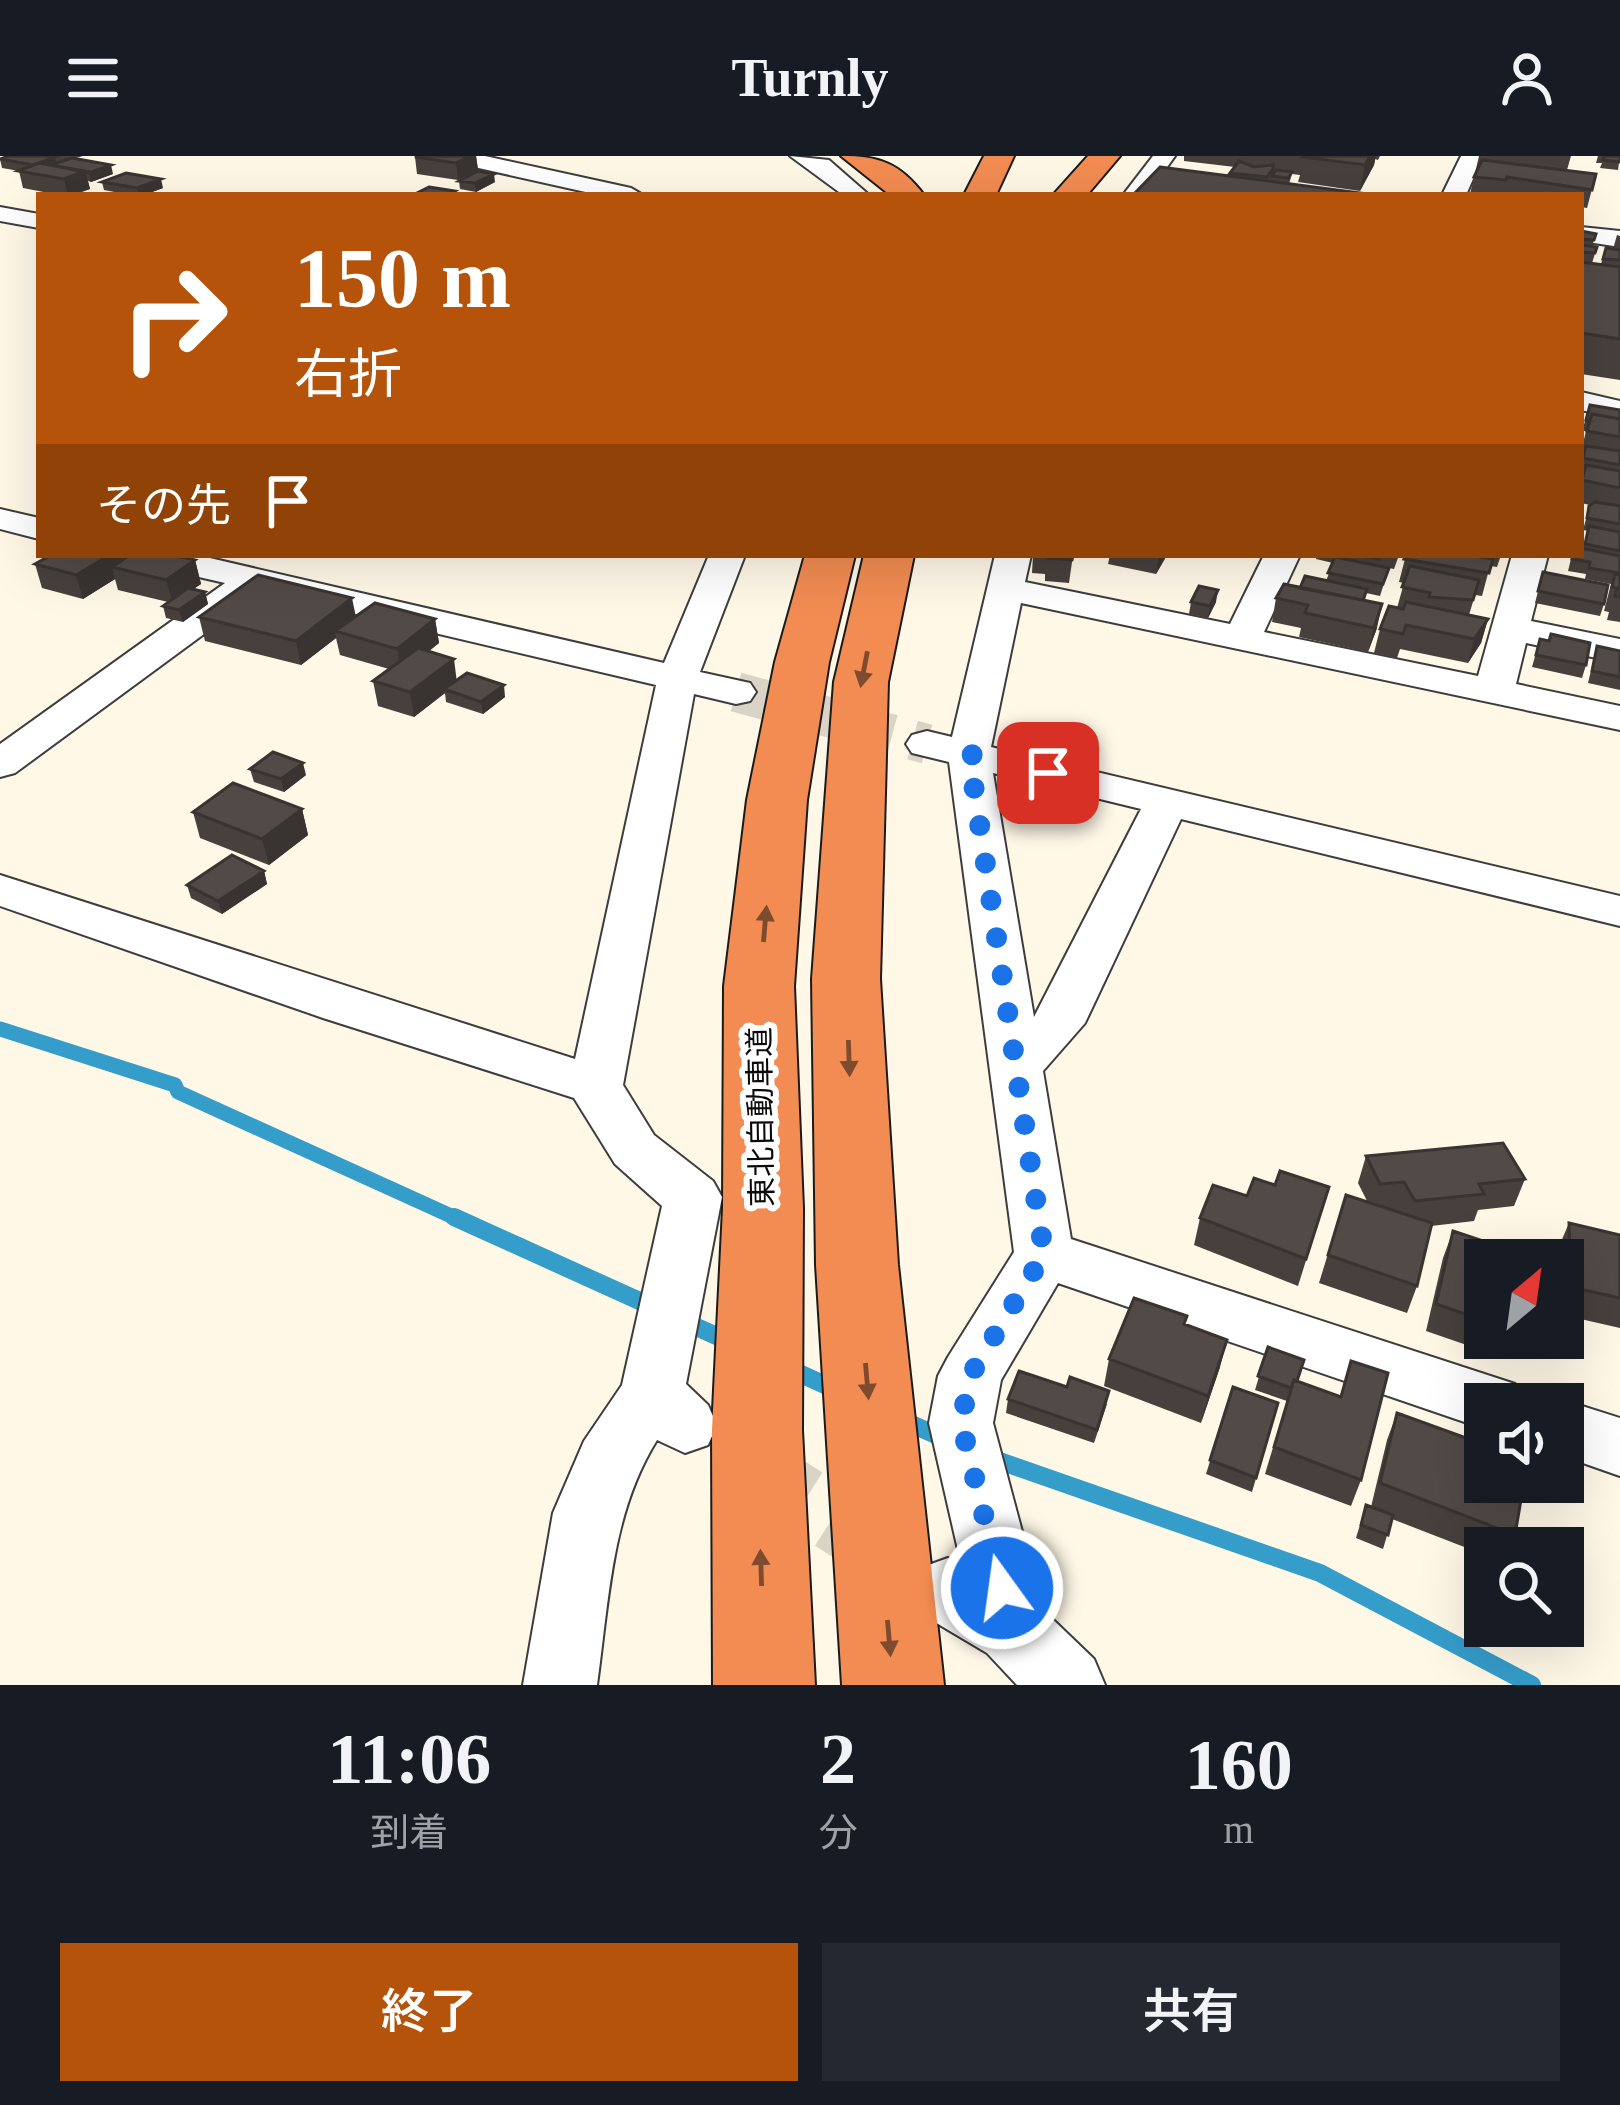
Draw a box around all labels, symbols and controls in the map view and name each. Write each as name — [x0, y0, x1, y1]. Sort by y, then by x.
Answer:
icon: menu — [60, 45, 126, 111]
icon: person — [1494, 45, 1560, 111]
text: Turnly — [731, 48, 889, 108]
text: 150 m — [294, 232, 511, 325]
icon: right — [96, 240, 252, 396]
text: 右折 — [294, 345, 402, 405]
icon: arrive — [255, 468, 321, 534]
text: その先 — [96, 481, 231, 531]
one-way arrow — [854, 651, 873, 689]
pin — [997, 722, 1099, 824]
icon: arrive — [1015, 740, 1081, 806]
one-way arrow — [756, 905, 775, 942]
street label: 東北自動車道 — [742, 1027, 779, 1207]
one-way arrow — [840, 1040, 859, 1078]
north arrow — [1464, 1239, 1584, 1359]
map controls — [1464, 1239, 1584, 1647]
one-way arrow — [858, 1363, 877, 1401]
button: sound — [1464, 1383, 1584, 1503]
position arrow — [939, 1525, 1065, 1651]
button: search — [1464, 1527, 1584, 1647]
one-way arrow — [751, 1548, 770, 1586]
one-way arrow — [880, 1620, 899, 1657]
text: 11:06 — [327, 1719, 491, 1799]
text: 2 — [820, 1719, 856, 1799]
text: 160 — [1185, 1725, 1293, 1805]
text: m — [1224, 1808, 1254, 1851]
text: 到着 — [370, 1811, 448, 1854]
text: 分 — [818, 1811, 858, 1854]
button: 終了 — [60, 1943, 798, 2081]
button: 共有 — [822, 1943, 1560, 2081]

